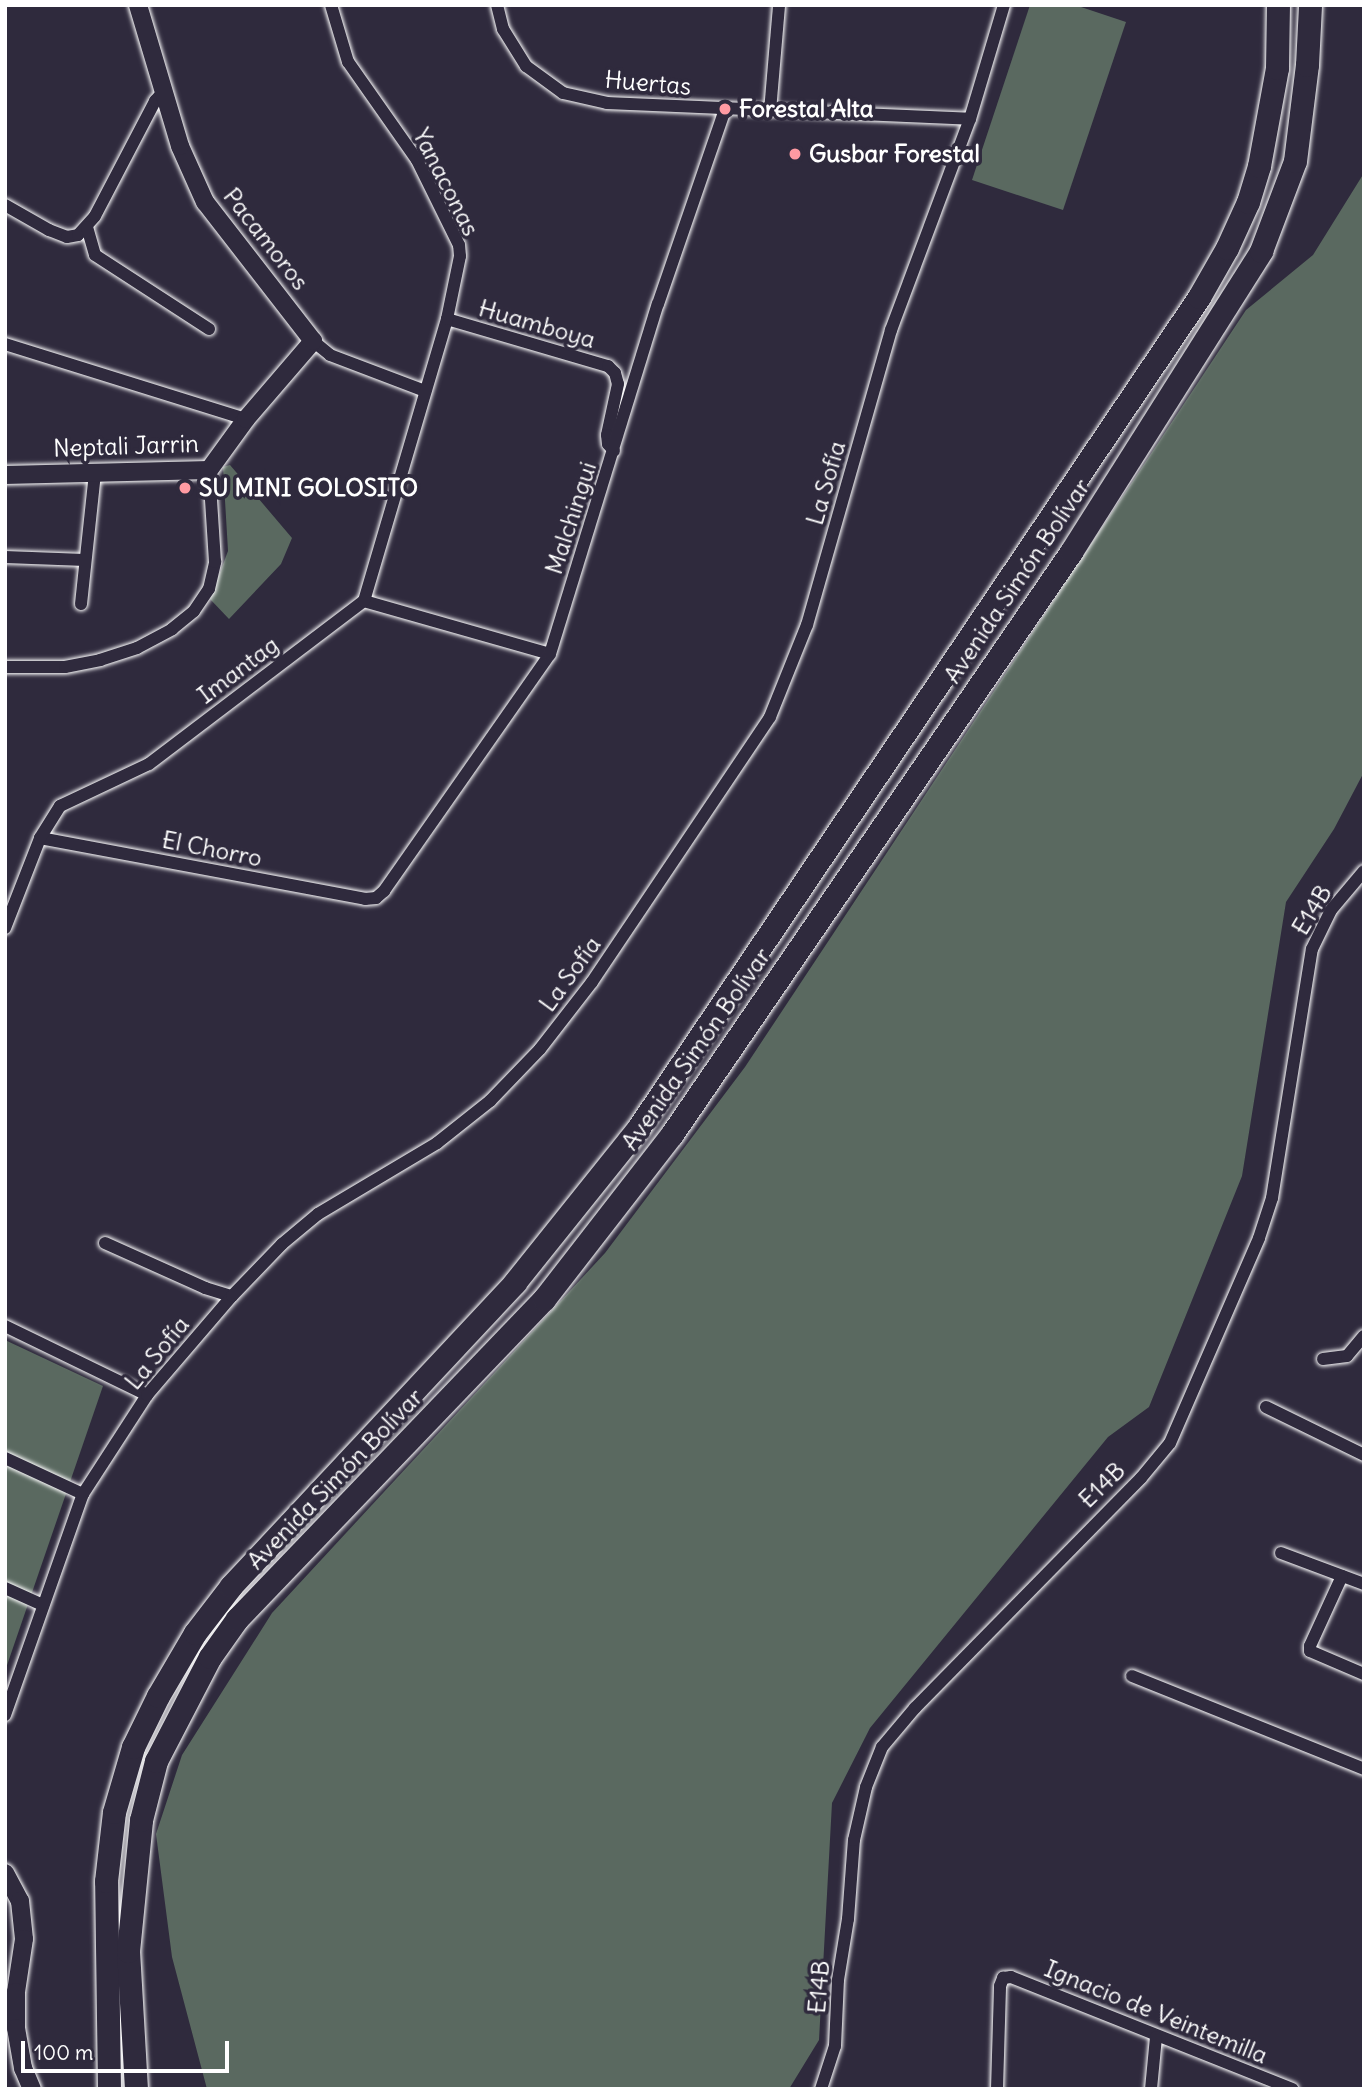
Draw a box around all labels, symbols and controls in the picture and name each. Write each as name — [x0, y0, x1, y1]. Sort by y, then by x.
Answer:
street label: Huertas — [604, 65, 692, 101]
place label: Forestal Alta — [739, 95, 873, 123]
marker: Forestal Alta — [717, 101, 733, 117]
street label: Yanaconas — [407, 123, 485, 241]
place label: Gusbar Forestal — [809, 140, 980, 168]
marker: Gusbar Forestal — [787, 146, 803, 162]
street label: Pacamoros — [217, 182, 315, 296]
street label: Huamboya — [475, 294, 599, 354]
street label: Neptali Jarrin — [53, 429, 199, 463]
street label: La Sofía — [800, 438, 852, 528]
street label: Malchingui — [539, 458, 603, 578]
street label: Avenida Simón Bolívar — [938, 473, 1096, 689]
place label: SU MINI GOLOSITO — [199, 474, 418, 502]
marker: SU MINI GOLOSITO — [177, 480, 193, 496]
street label: Imantag — [192, 630, 284, 710]
street label: El Chorro — [160, 825, 264, 873]
street label: E14B — [1286, 880, 1338, 940]
street label: La Sofía — [533, 931, 607, 1017]
street label: Avenida Simón Bolívar — [615, 942, 777, 1156]
street label: La Sofía — [119, 1311, 195, 1395]
street label: Avenida Simón Bolívar — [241, 1383, 429, 1575]
street label: E14B — [1073, 1456, 1131, 1514]
street label: Ignacio de Veintemilla — [1040, 1954, 1272, 2070]
street label: E14B — [802, 1959, 836, 2015]
scale bar — [24, 2028, 233, 2072]
text: 100 m — [34, 2039, 93, 2066]

